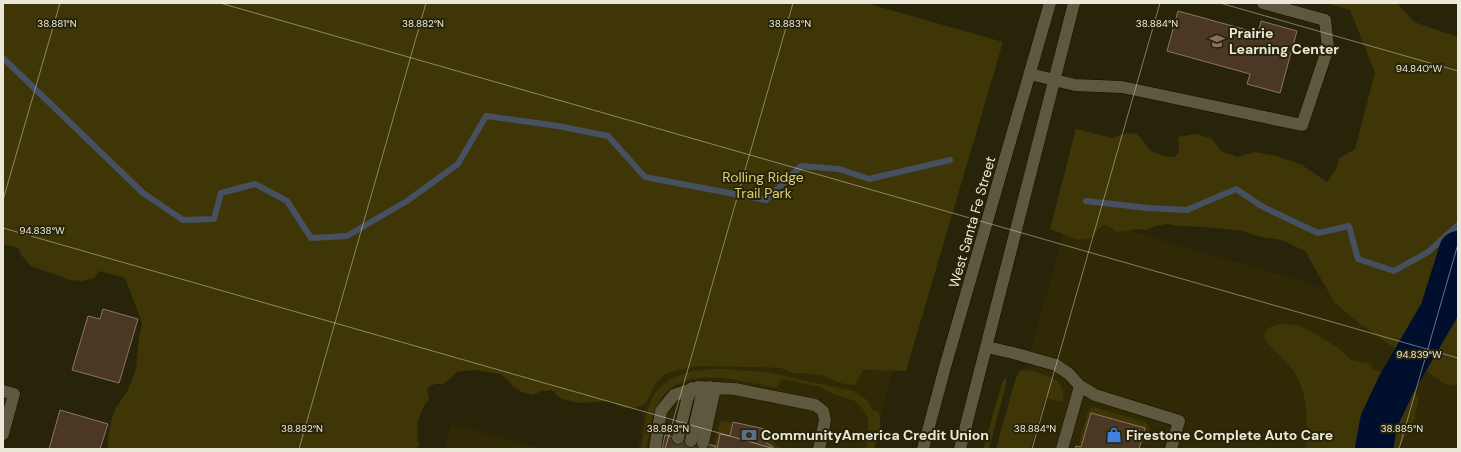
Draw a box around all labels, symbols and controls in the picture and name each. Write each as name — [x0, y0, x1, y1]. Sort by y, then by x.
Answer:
text: 38.881°N — [37, 17, 77, 30]
text: 38.882°N — [402, 17, 444, 30]
text: 38.883°N — [769, 17, 811, 30]
text: 38.884°N — [1136, 17, 1178, 30]
place label: Prairie Learning Center — [1229, 24, 1339, 58]
school or university icon: Prairie Learning Center — [1208, 32, 1226, 50]
text: 94.840°W — [1396, 62, 1443, 75]
street label: West Santa Fe Street — [945, 154, 999, 290]
park label: Rolling Ridge Trail Park — [722, 168, 804, 202]
text: 94.838°W — [19, 224, 65, 237]
text: 94.839°W — [1396, 348, 1442, 361]
text: 38.882°N — [281, 422, 323, 435]
text: 38.883°N — [647, 422, 689, 435]
text: 38.884°N — [1014, 422, 1056, 435]
text: 38.885°N — [1381, 422, 1423, 435]
bank icon: CommunityAmerica Credit Union — [740, 426, 758, 444]
place label: CommunityAmerica Credit Union — [761, 426, 989, 444]
shop icon: Firestone Complete Auto Care — [1105, 426, 1123, 444]
place label: Firestone Complete Auto Care — [1126, 426, 1333, 444]

